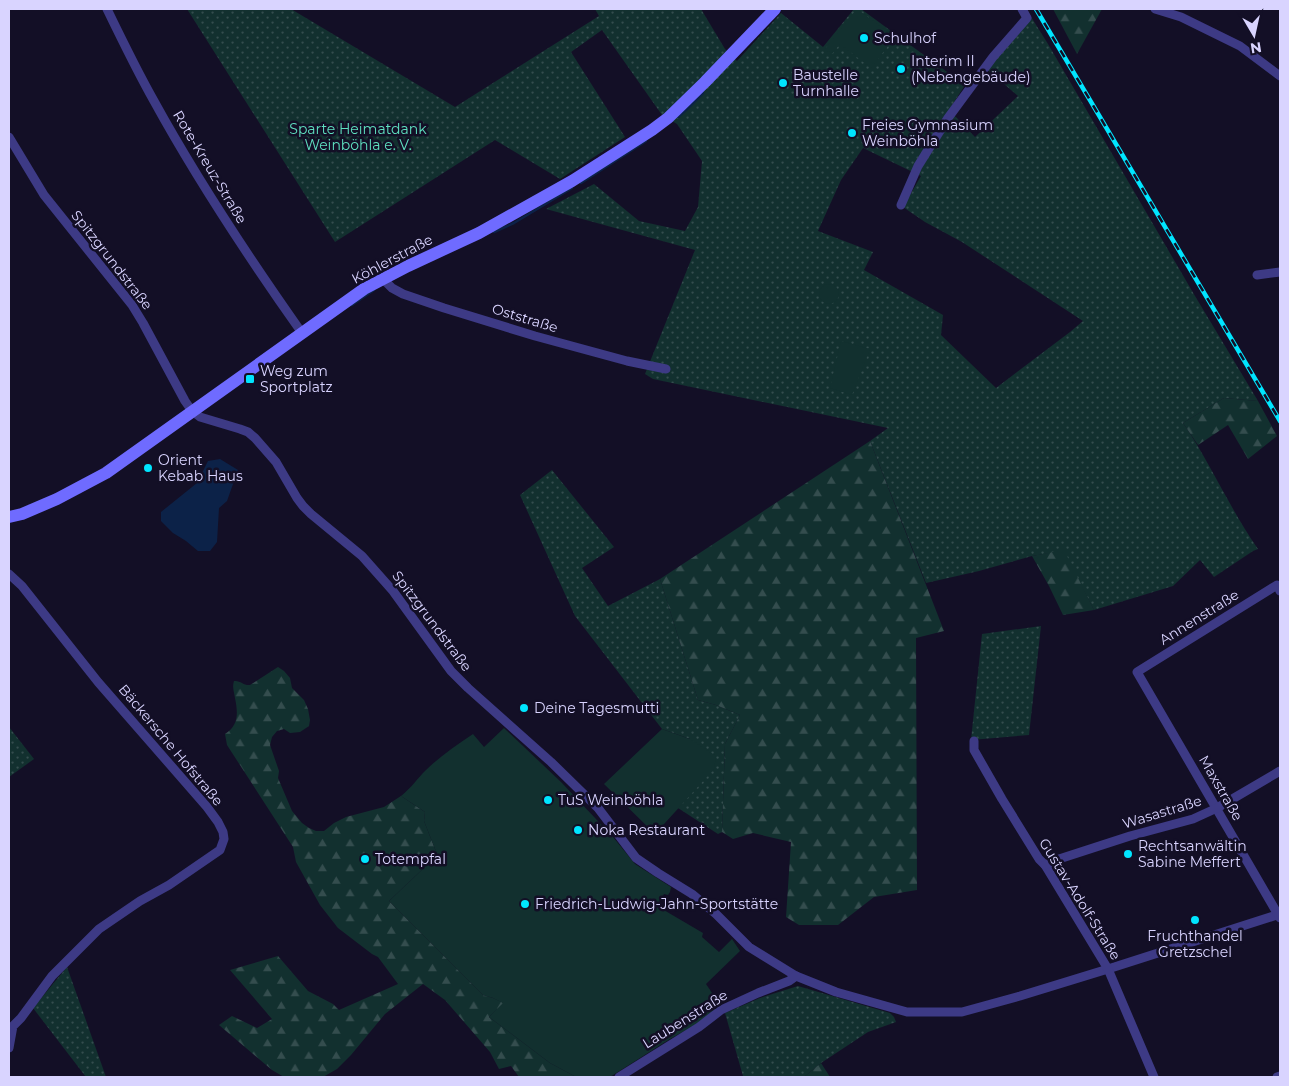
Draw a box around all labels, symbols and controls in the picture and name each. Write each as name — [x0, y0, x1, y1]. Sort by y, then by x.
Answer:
north arrow — [1229, 10, 1279, 60]
place label: Schulhof — [874, 29, 937, 47]
marker: Schulhof — [858, 32, 870, 44]
text: N — [1249, 38, 1263, 58]
place label: Interim II (Nebengebäude) — [911, 52, 1031, 86]
marker: Interim II (Nebengebäude) — [895, 63, 907, 75]
place label: Baustelle Turnhalle — [793, 66, 859, 100]
marker: Baustelle Turnhalle — [777, 77, 789, 89]
street label: Rote-Kreuz-Straße — [169, 107, 251, 227]
place label: Freies Gymnasium Weinböhla — [862, 116, 993, 150]
park label: Sparte Heimatdank Weinböhla e. V. — [289, 120, 427, 154]
marker: Freies Gymnasium Weinböhla — [846, 127, 858, 139]
street label: Spitzgrundstraße — [67, 207, 157, 313]
street label: Köhlerstraße — [348, 230, 436, 288]
street label: Oststraße — [490, 299, 560, 337]
place label: Weg zum Sportplatz — [260, 362, 333, 396]
marker: Weg zum Sportplatz — [244, 373, 256, 385]
place label: Orient Kebab Haus — [158, 451, 243, 485]
marker: Orient Kebab Haus — [142, 462, 154, 474]
street label: Spitzgrundstraße — [388, 567, 476, 675]
street label: Annenstraße — [1156, 585, 1242, 649]
street label: Bäckersche Hofstraße — [115, 680, 227, 810]
place label: Deine Tagesmutti — [534, 699, 659, 717]
marker: Deine Tagesmutti — [518, 702, 530, 714]
street label: Maxstraße — [1195, 752, 1247, 824]
place label: TuS Weinböhla — [558, 791, 664, 809]
street label: Wasastraße — [1120, 791, 1204, 833]
marker: TuS Weinböhla — [542, 794, 554, 806]
place label: Noka Restaurant — [588, 821, 706, 839]
marker: Noka Restaurant — [572, 824, 584, 836]
street label: Gustav-Adolf-Straße — [1035, 835, 1125, 963]
place label: Rechtsanwältin Sabine Meffert — [1138, 837, 1247, 871]
marker: Rechtsanwältin Sabine Meffert — [1122, 848, 1134, 860]
place label: Totempfal — [375, 850, 446, 868]
marker: Totempfal — [359, 853, 371, 865]
place label: Friedrich-Ludwig-Jahn-Sportstätte — [535, 895, 778, 913]
marker: Friedrich-Ludwig-Jahn-Sportstätte — [519, 898, 531, 910]
marker: Fruchthandel Gretzschel — [1189, 914, 1201, 926]
place label: Fruchthandel Gretzschel — [1147, 927, 1243, 961]
street label: Laubenstraße — [639, 986, 731, 1052]

